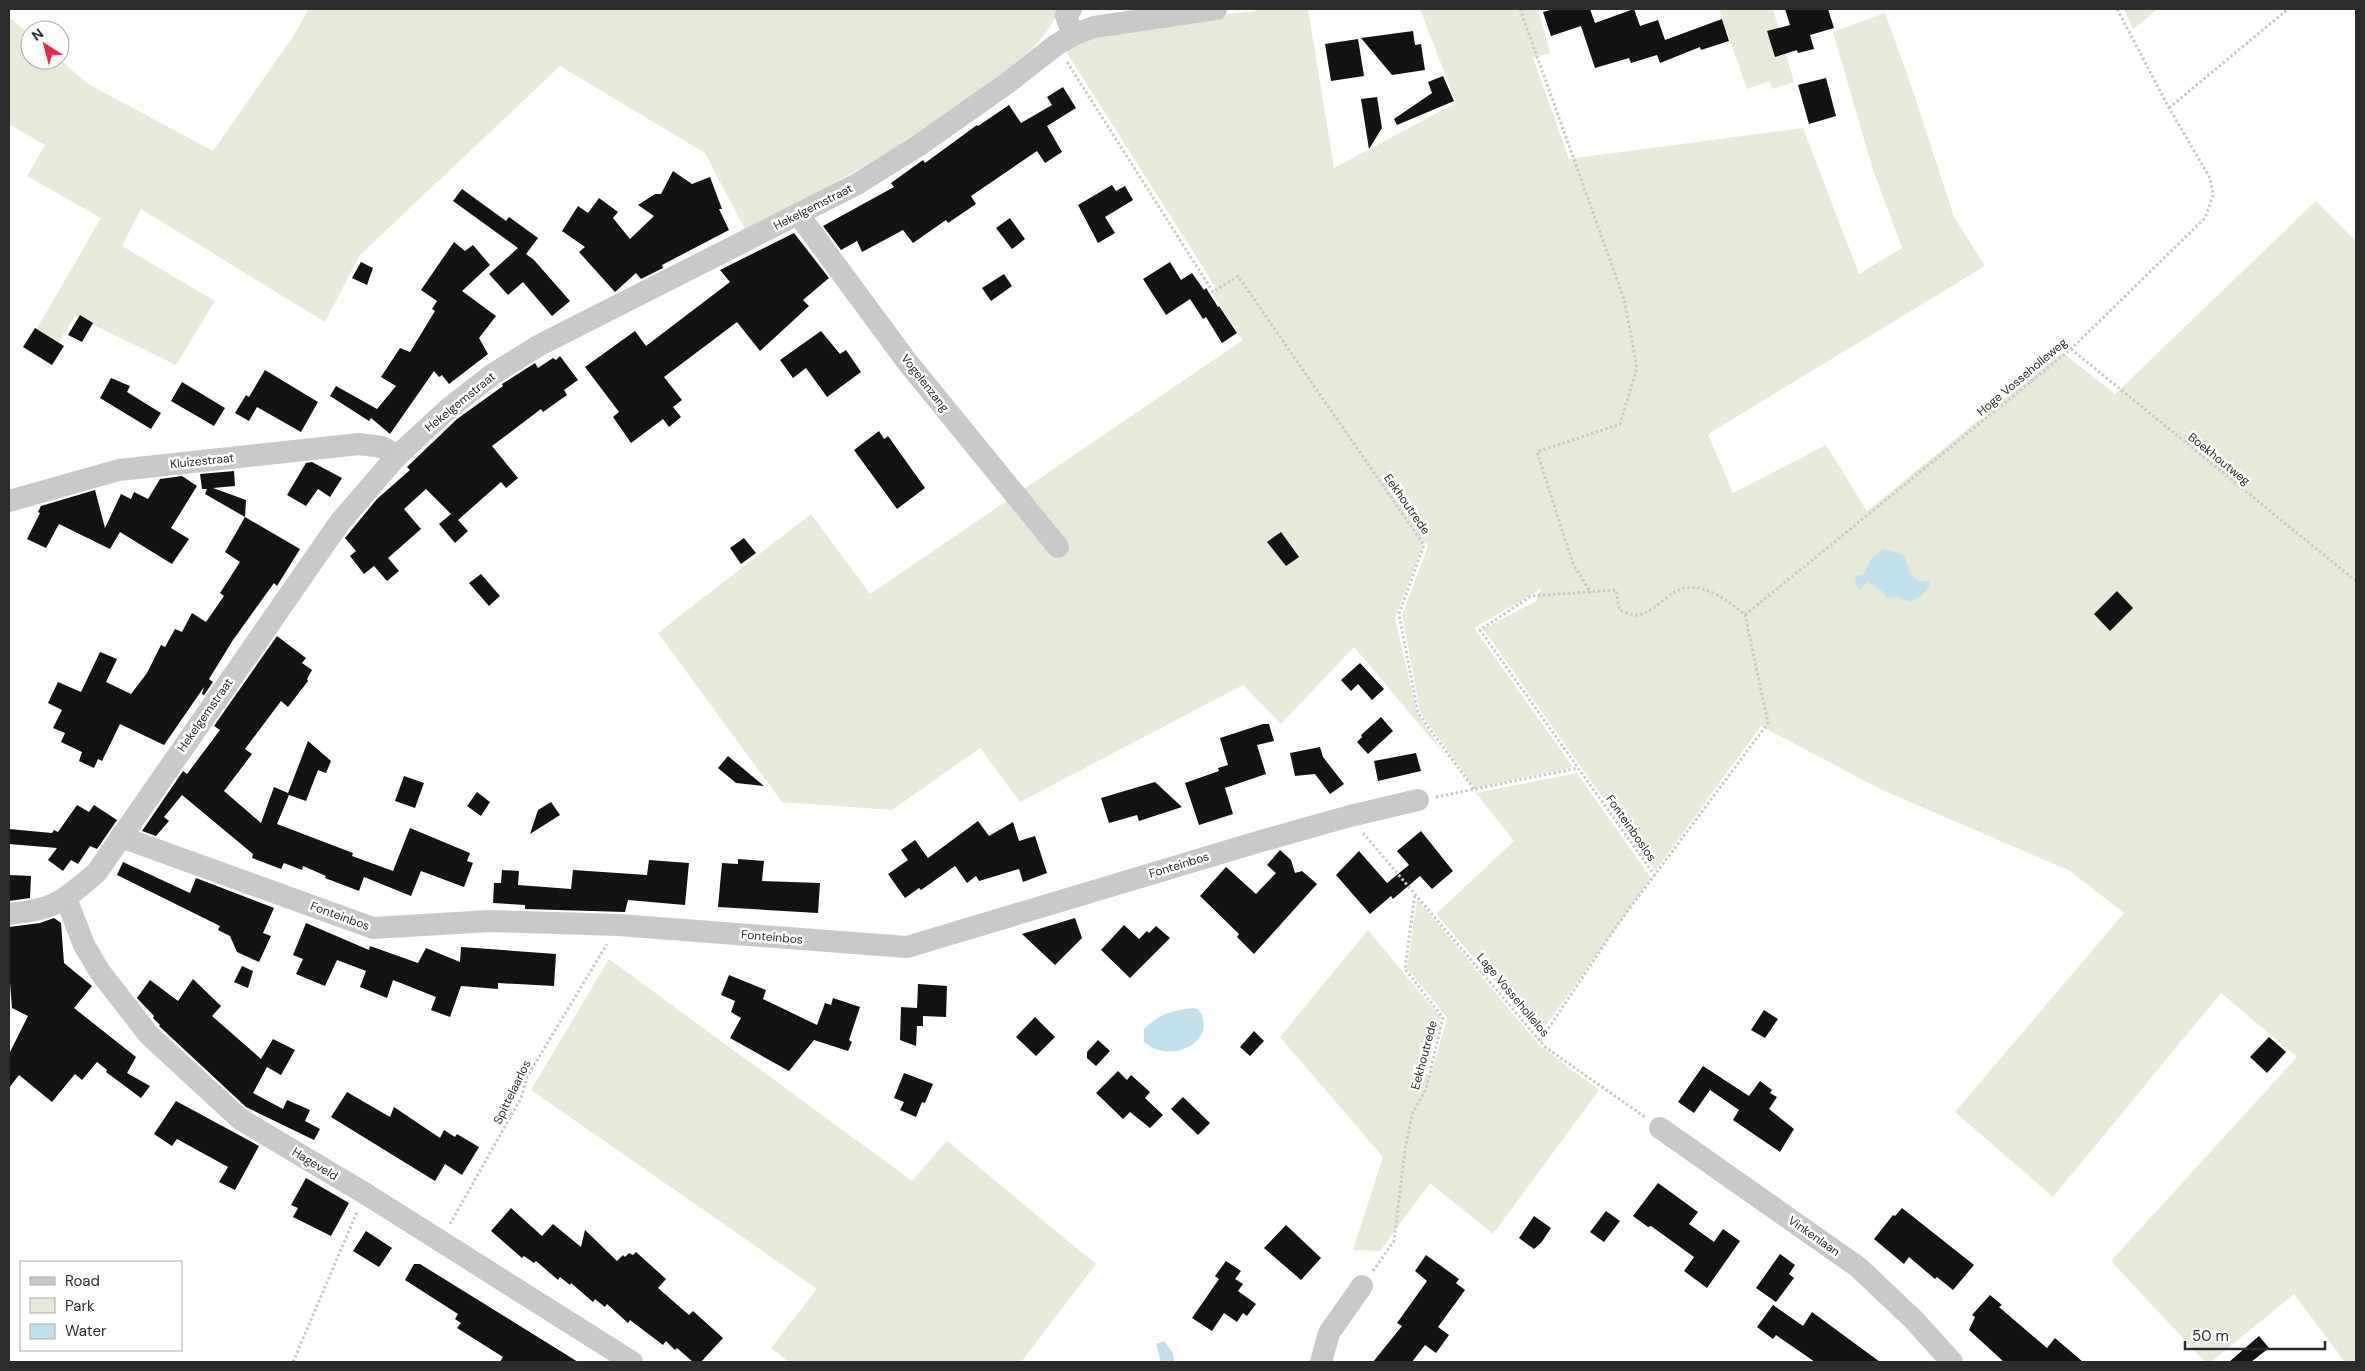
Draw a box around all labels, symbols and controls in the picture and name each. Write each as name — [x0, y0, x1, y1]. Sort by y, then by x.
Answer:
north arrow — [20, 20, 70, 70]
text: N — [28, 24, 47, 45]
street label: Hekelgemstraat — [771, 180, 855, 234]
street label: Hoge Vosseholleweg — [1974, 334, 2071, 419]
street label: Vogelenzang — [897, 351, 953, 415]
street label: Hekelgemstraat — [421, 368, 499, 435]
street label: Boekhoutweg — [2185, 429, 2253, 489]
street label: Kluizestraat — [169, 450, 235, 472]
street label: Eekhoutrede — [1380, 470, 1434, 538]
street label: Hekelgemstraat — [174, 675, 237, 755]
street label: Fonteinboslos — [1602, 792, 1660, 864]
street label: Fonteinbos — [1147, 848, 1211, 882]
street label: Fonteinbos — [308, 898, 372, 934]
street label: Fonteinbos — [740, 926, 804, 948]
street label: Lage Vossehollelos — [1473, 950, 1553, 1040]
street label: Eekhoutrede — [1407, 1019, 1441, 1091]
street label: Spittelaarlos — [490, 1057, 534, 1127]
street label: Hageveld — [289, 1144, 341, 1184]
street label: Vinkenlaan — [1785, 1212, 1843, 1260]
legend — [20, 1261, 182, 1351]
text: Road — [65, 1271, 100, 1291]
text: Park — [65, 1296, 95, 1316]
scale bar — [2185, 1318, 2325, 1350]
text: Water — [65, 1321, 107, 1341]
text: 50 m — [2192, 1326, 2229, 1346]

